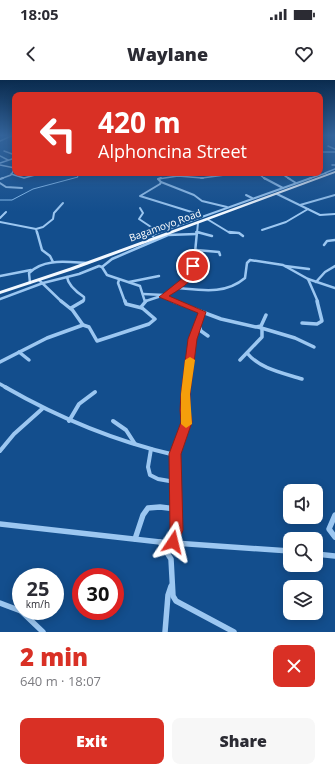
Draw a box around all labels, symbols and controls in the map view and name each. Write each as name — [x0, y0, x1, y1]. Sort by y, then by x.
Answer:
text: 18:05 — [20, 4, 59, 24]
text: Waylane — [127, 42, 208, 66]
icon: back — [20, 43, 42, 65]
icon: heart — [293, 43, 315, 65]
text: 420 m — [98, 103, 181, 141]
icon: left — [32, 108, 84, 160]
text: Alphoncina Street — [98, 139, 247, 163]
street label: Bagamoyo Road — [127, 205, 203, 245]
pin — [176, 249, 210, 283]
icon: arrive — [182, 255, 204, 277]
map controls — [283, 484, 323, 620]
button: sound — [283, 484, 323, 524]
position arrow — [152, 521, 194, 563]
button: search — [283, 532, 323, 572]
speed limit sign: 30 — [72, 568, 124, 620]
text: 25 — [27, 575, 49, 602]
button: layers — [283, 580, 323, 620]
text: km/h — [26, 597, 50, 611]
text: 2 min — [20, 640, 88, 673]
button: close — [273, 645, 315, 687]
text: 640 m · 18:07 — [20, 672, 101, 690]
button: Exit — [20, 718, 164, 764]
button: Share — [172, 718, 315, 764]

